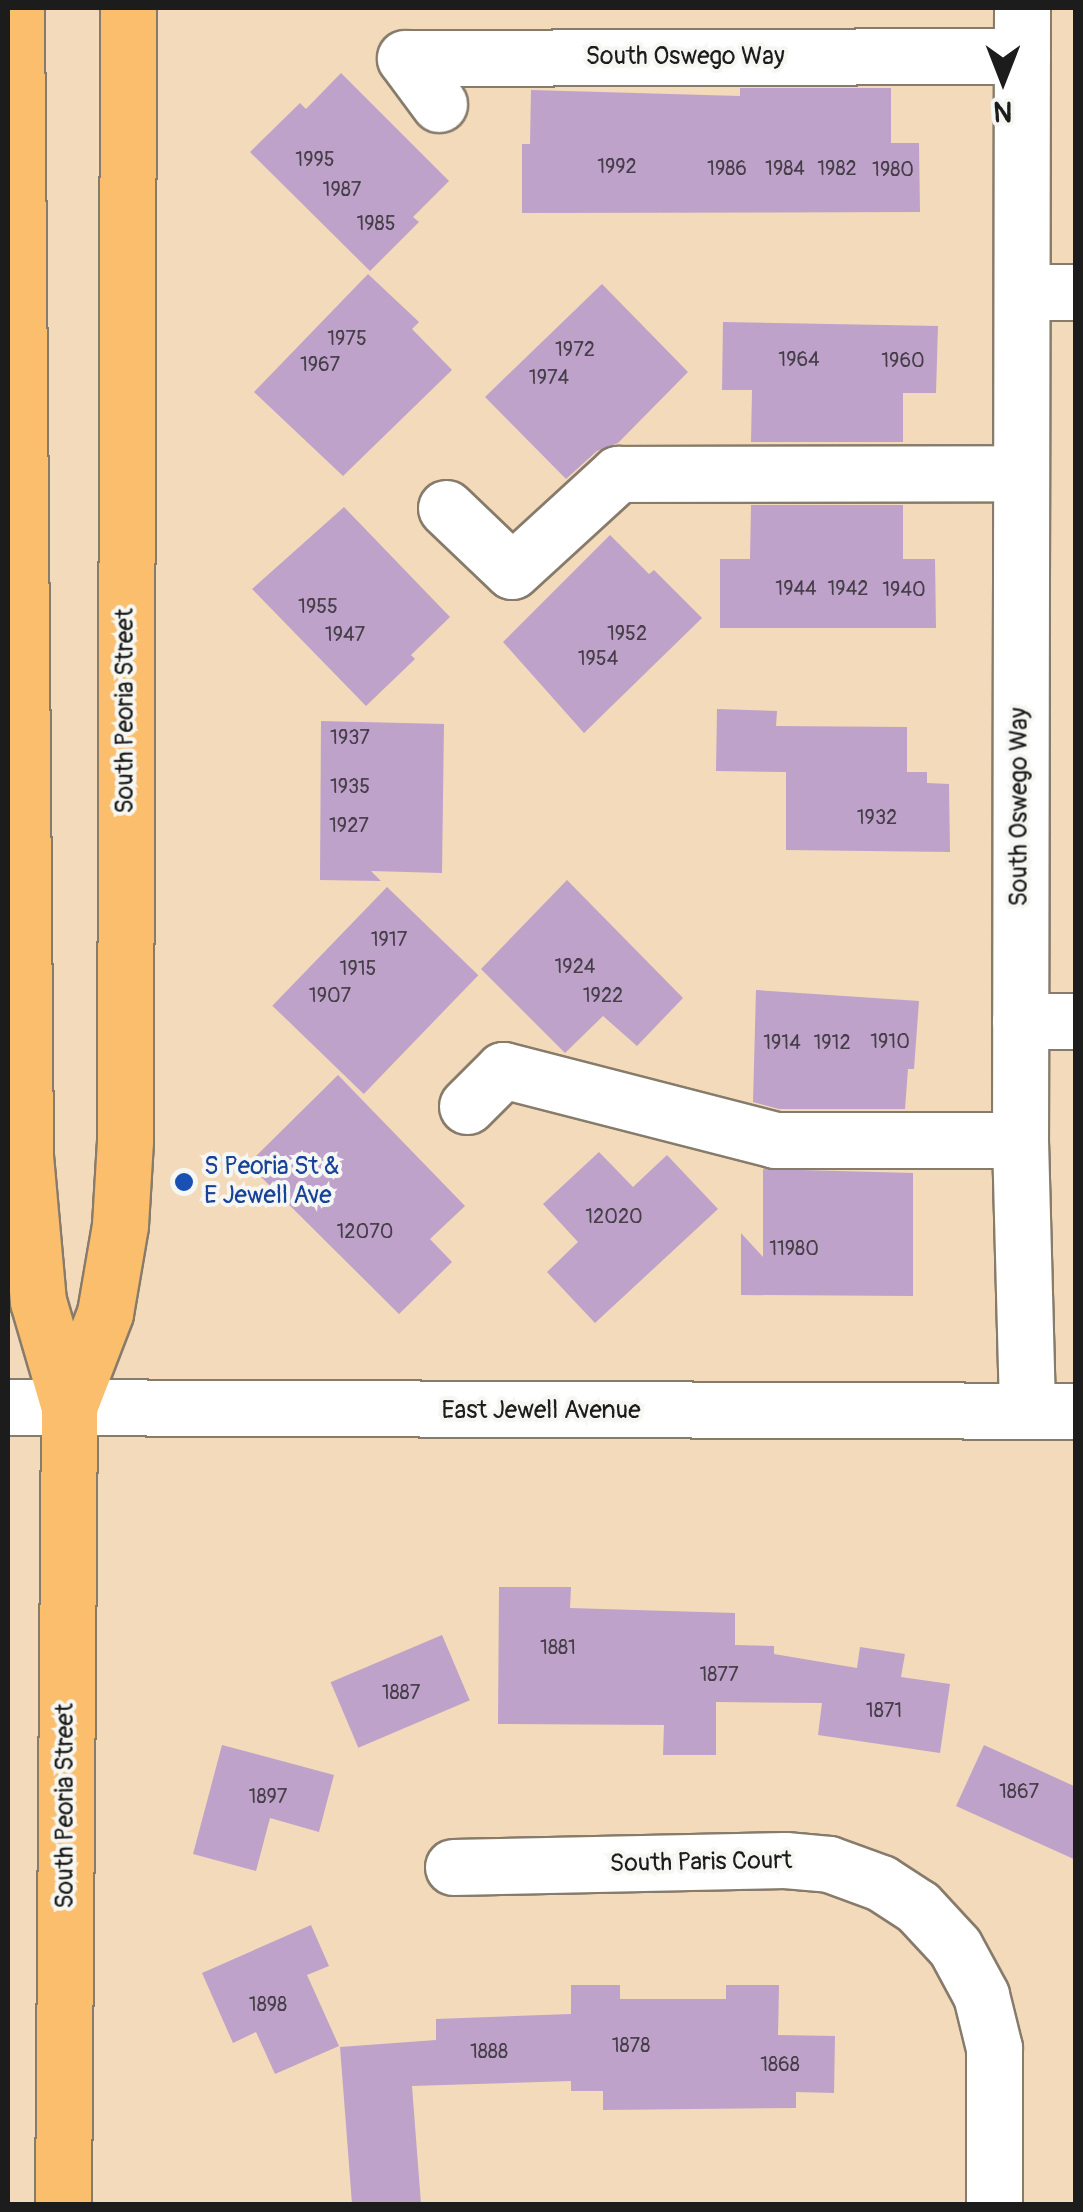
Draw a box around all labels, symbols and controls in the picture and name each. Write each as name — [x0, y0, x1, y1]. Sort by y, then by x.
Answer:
north arrow — [953, 30, 1053, 130]
street label: South Oswego Way — [585, 42, 785, 72]
text: N — [994, 93, 1012, 128]
house number: 1995 — [295, 147, 335, 171]
house number: 1992 — [597, 154, 637, 178]
house number: 1986 — [707, 156, 747, 180]
house number: 1984 — [765, 156, 805, 180]
house number: 1982 — [817, 156, 857, 180]
house number: 1980 — [872, 157, 914, 181]
house number: 1987 — [323, 177, 361, 201]
house number: 1985 — [356, 211, 396, 235]
house number: 1975 — [327, 326, 367, 350]
house number: 1972 — [555, 337, 595, 361]
house number: 1964 — [778, 347, 820, 371]
house number: 1960 — [881, 348, 925, 372]
house number: 1967 — [300, 352, 340, 376]
house number: 1974 — [529, 365, 569, 389]
house number: 1944 — [775, 576, 817, 600]
house number: 1942 — [828, 576, 868, 600]
house number: 1940 — [882, 577, 926, 601]
house number: 1955 — [298, 594, 338, 618]
street label: South Peoria Street — [111, 608, 141, 814]
house number: 1952 — [607, 621, 647, 645]
house number: 1947 — [325, 622, 365, 646]
house number: 1954 — [578, 646, 618, 670]
street label: South Oswego Way — [1005, 707, 1035, 907]
house number: 1937 — [330, 725, 370, 749]
house number: 1935 — [330, 774, 370, 798]
house number: 1932 — [857, 805, 897, 829]
house number: 1927 — [329, 813, 369, 837]
house number: 1917 — [371, 927, 407, 951]
house number: 1924 — [555, 954, 595, 978]
house number: 1915 — [340, 956, 376, 980]
house number: 1907 — [309, 983, 351, 1007]
house number: 1922 — [583, 983, 623, 1007]
house number: 1910 — [870, 1029, 910, 1053]
house number: 1914 — [763, 1030, 801, 1054]
house number: 1912 — [813, 1030, 851, 1054]
place label: S Peoria St & E Jewell Ave — [204, 1153, 340, 1212]
marker: S Peoria St & E Jewell Ave — [173, 1171, 195, 1193]
house number: 12020 — [585, 1204, 643, 1228]
house number: 12070 — [337, 1219, 393, 1243]
house number: 11980 — [769, 1236, 819, 1260]
street label: East Jewell Avenue — [442, 1396, 640, 1426]
house number: 1881 — [540, 1635, 576, 1659]
house number: 1877 — [699, 1662, 739, 1686]
house number: 1887 — [382, 1680, 420, 1704]
house number: 1871 — [866, 1698, 902, 1722]
street label: South Peoria Street — [51, 1703, 81, 1909]
house number: 1867 — [999, 1779, 1039, 1803]
house number: 1897 — [249, 1784, 287, 1808]
street label: South Paris Court — [609, 1846, 793, 1880]
house number: 1898 — [249, 1992, 287, 2016]
house number: 1878 — [612, 2033, 650, 2057]
house number: 1888 — [470, 2039, 508, 2063]
house number: 1868 — [760, 2052, 800, 2076]

